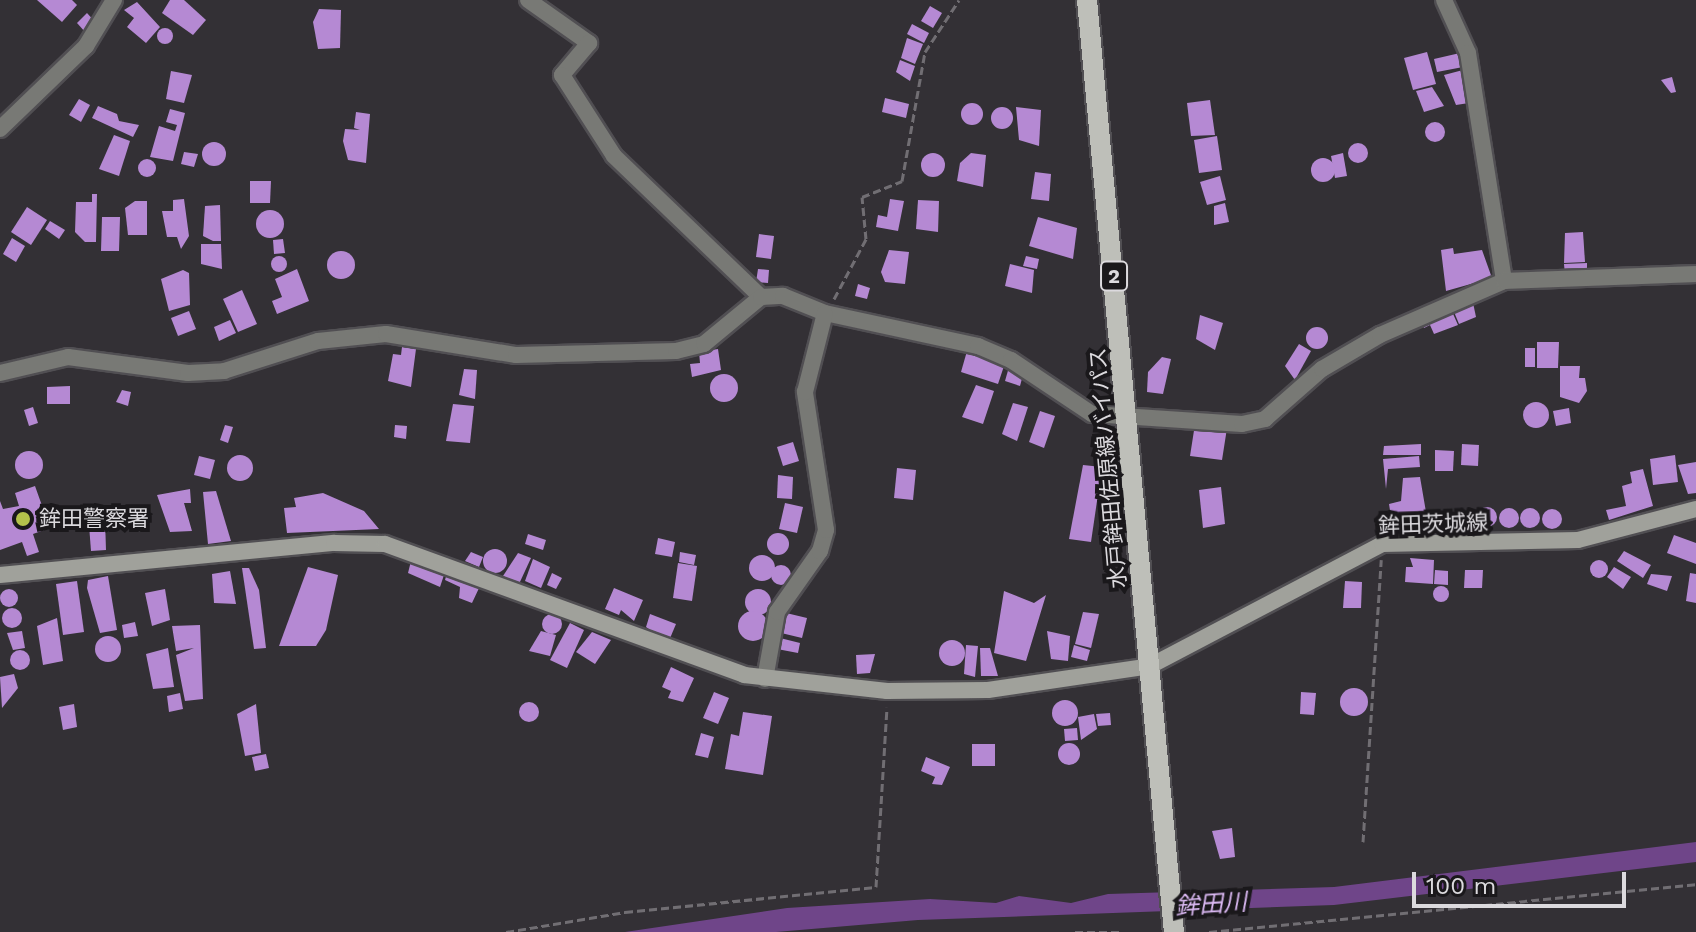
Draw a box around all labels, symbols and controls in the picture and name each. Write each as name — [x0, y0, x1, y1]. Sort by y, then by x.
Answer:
road number: 2 — [1100, 260, 1128, 292]
street label: 水戸鉾田佐原線バイパス — [1084, 346, 1132, 590]
place label: 鉾田警察署 — [39, 506, 149, 532]
street label: 鉾田茨城線 — [1378, 509, 1488, 539]
marker: 鉾田警察署 — [14, 510, 32, 528]
scale bar — [1416, 856, 1630, 906]
text: 100 m — [1426, 872, 1496, 900]
water label: 鉾田川 — [1174, 888, 1248, 922]

